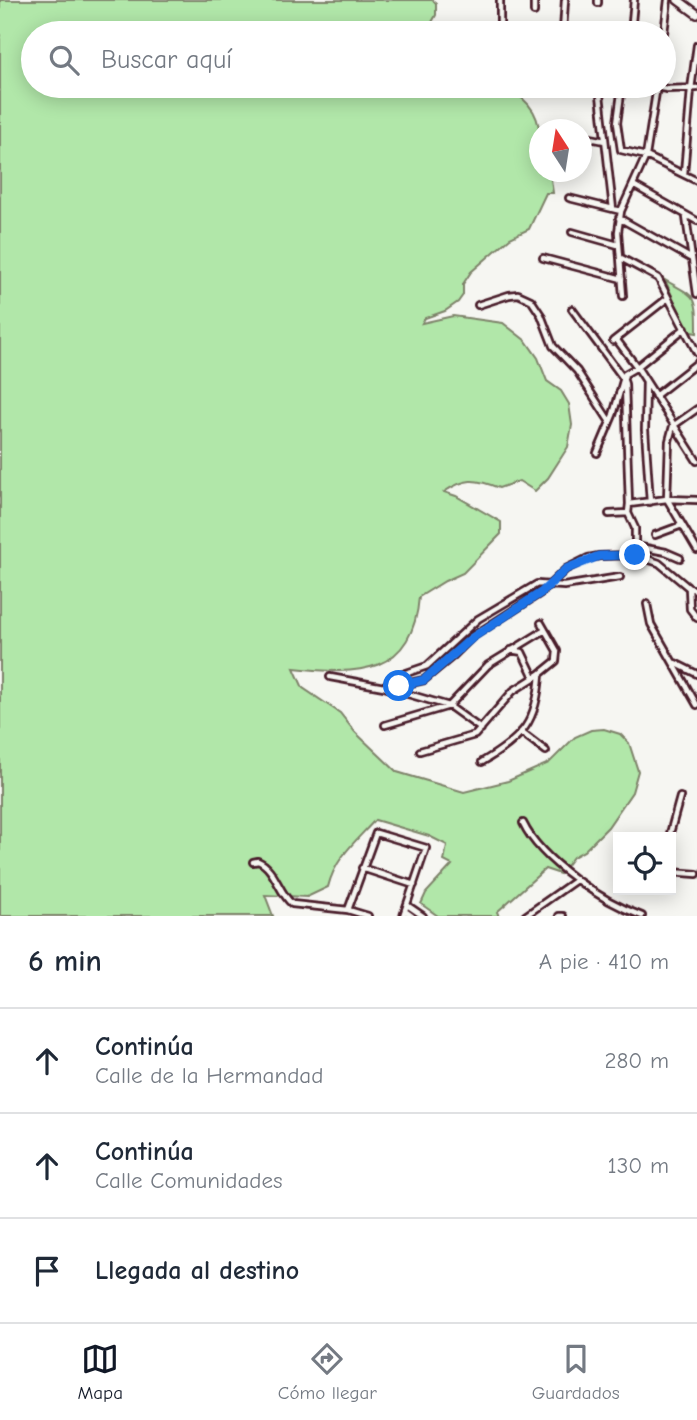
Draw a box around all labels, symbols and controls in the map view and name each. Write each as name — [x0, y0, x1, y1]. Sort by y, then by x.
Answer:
search box — [21, 21, 676, 98]
icon: search — [45, 41, 83, 79]
text: Buscar aquí — [101, 45, 232, 75]
north arrow — [529, 119, 592, 182]
route end — [619, 539, 650, 570]
route start — [383, 670, 414, 701]
map controls — [613, 832, 676, 895]
button: locate — [613, 832, 676, 895]
text: 6 min — [28, 944, 102, 979]
text: A pie · 410 m — [539, 948, 669, 975]
text: Continúa — [95, 1032, 194, 1062]
icon: ahead — [28, 1042, 66, 1080]
text: 280 m — [604, 1047, 669, 1074]
text: Calle de la Hermandad — [95, 1062, 323, 1089]
text: Continúa — [95, 1137, 194, 1167]
icon: ahead — [28, 1147, 66, 1185]
text: 130 m — [608, 1152, 669, 1179]
text: Calle Comunidades — [95, 1167, 283, 1194]
icon: arrive — [28, 1252, 66, 1290]
text: Llegada al destino — [95, 1256, 299, 1286]
tab: Mapa — [77, 1340, 123, 1404]
tab: Cómo llegar — [278, 1340, 377, 1404]
tab: Guardados — [532, 1340, 620, 1404]

